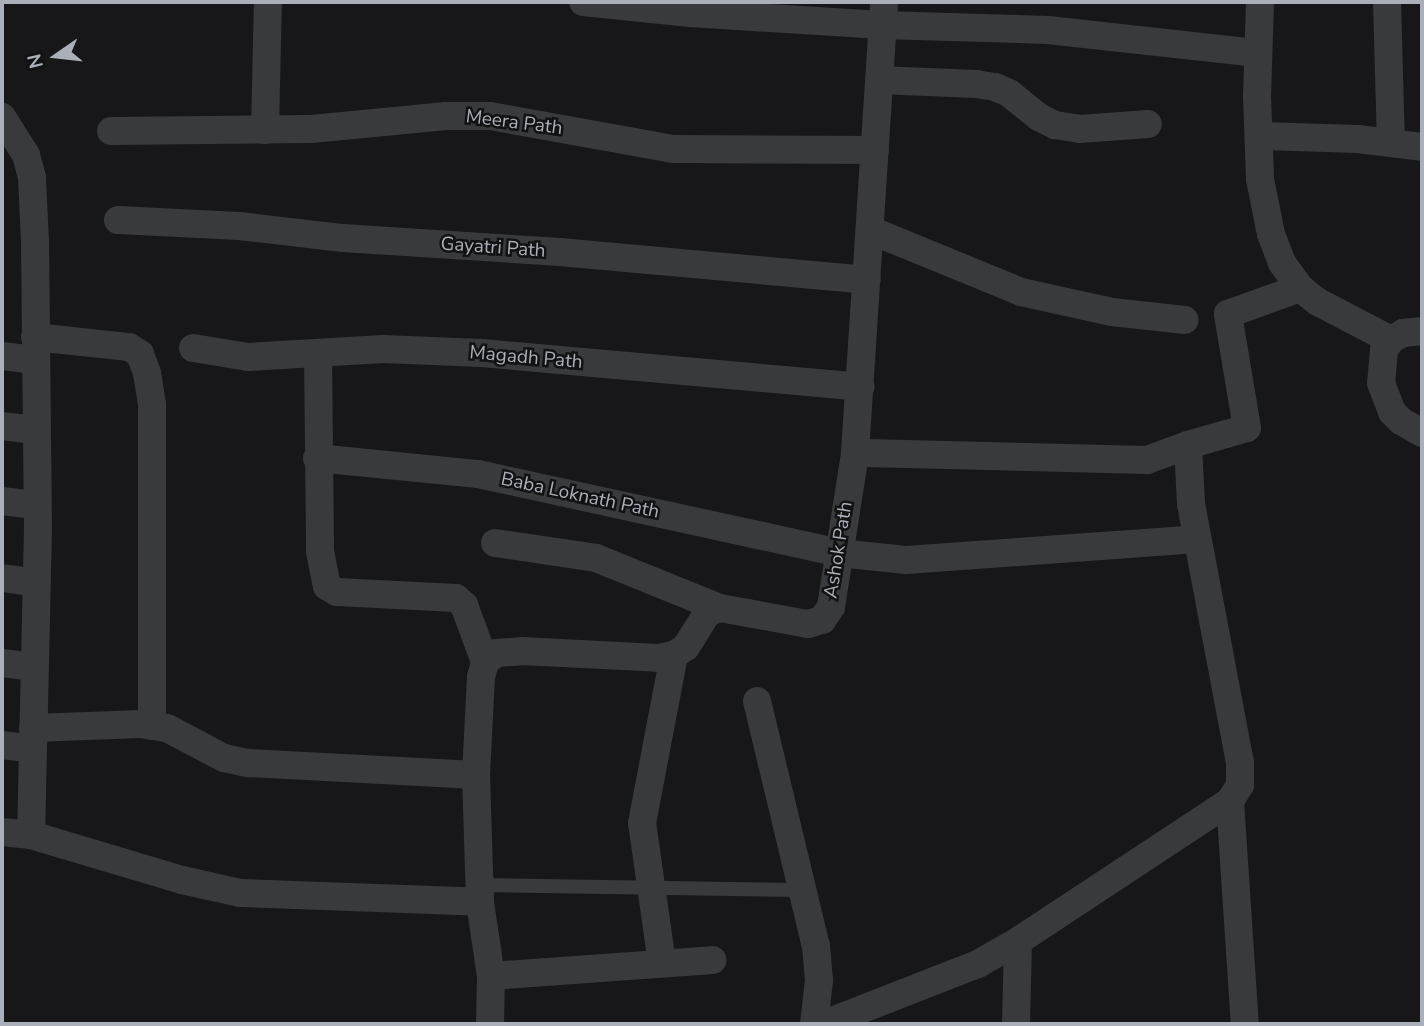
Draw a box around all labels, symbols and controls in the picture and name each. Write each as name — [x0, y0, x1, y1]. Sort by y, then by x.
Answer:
north arrow — [21, 21, 91, 91]
text: N — [21, 51, 50, 71]
street label: Meera Path — [464, 106, 564, 140]
street label: Gayatri Path — [440, 233, 546, 263]
street label: Magadh Path — [469, 342, 583, 374]
street label: Baba Loknath Path — [499, 468, 661, 524]
street label: Ashok Path — [820, 500, 858, 600]

